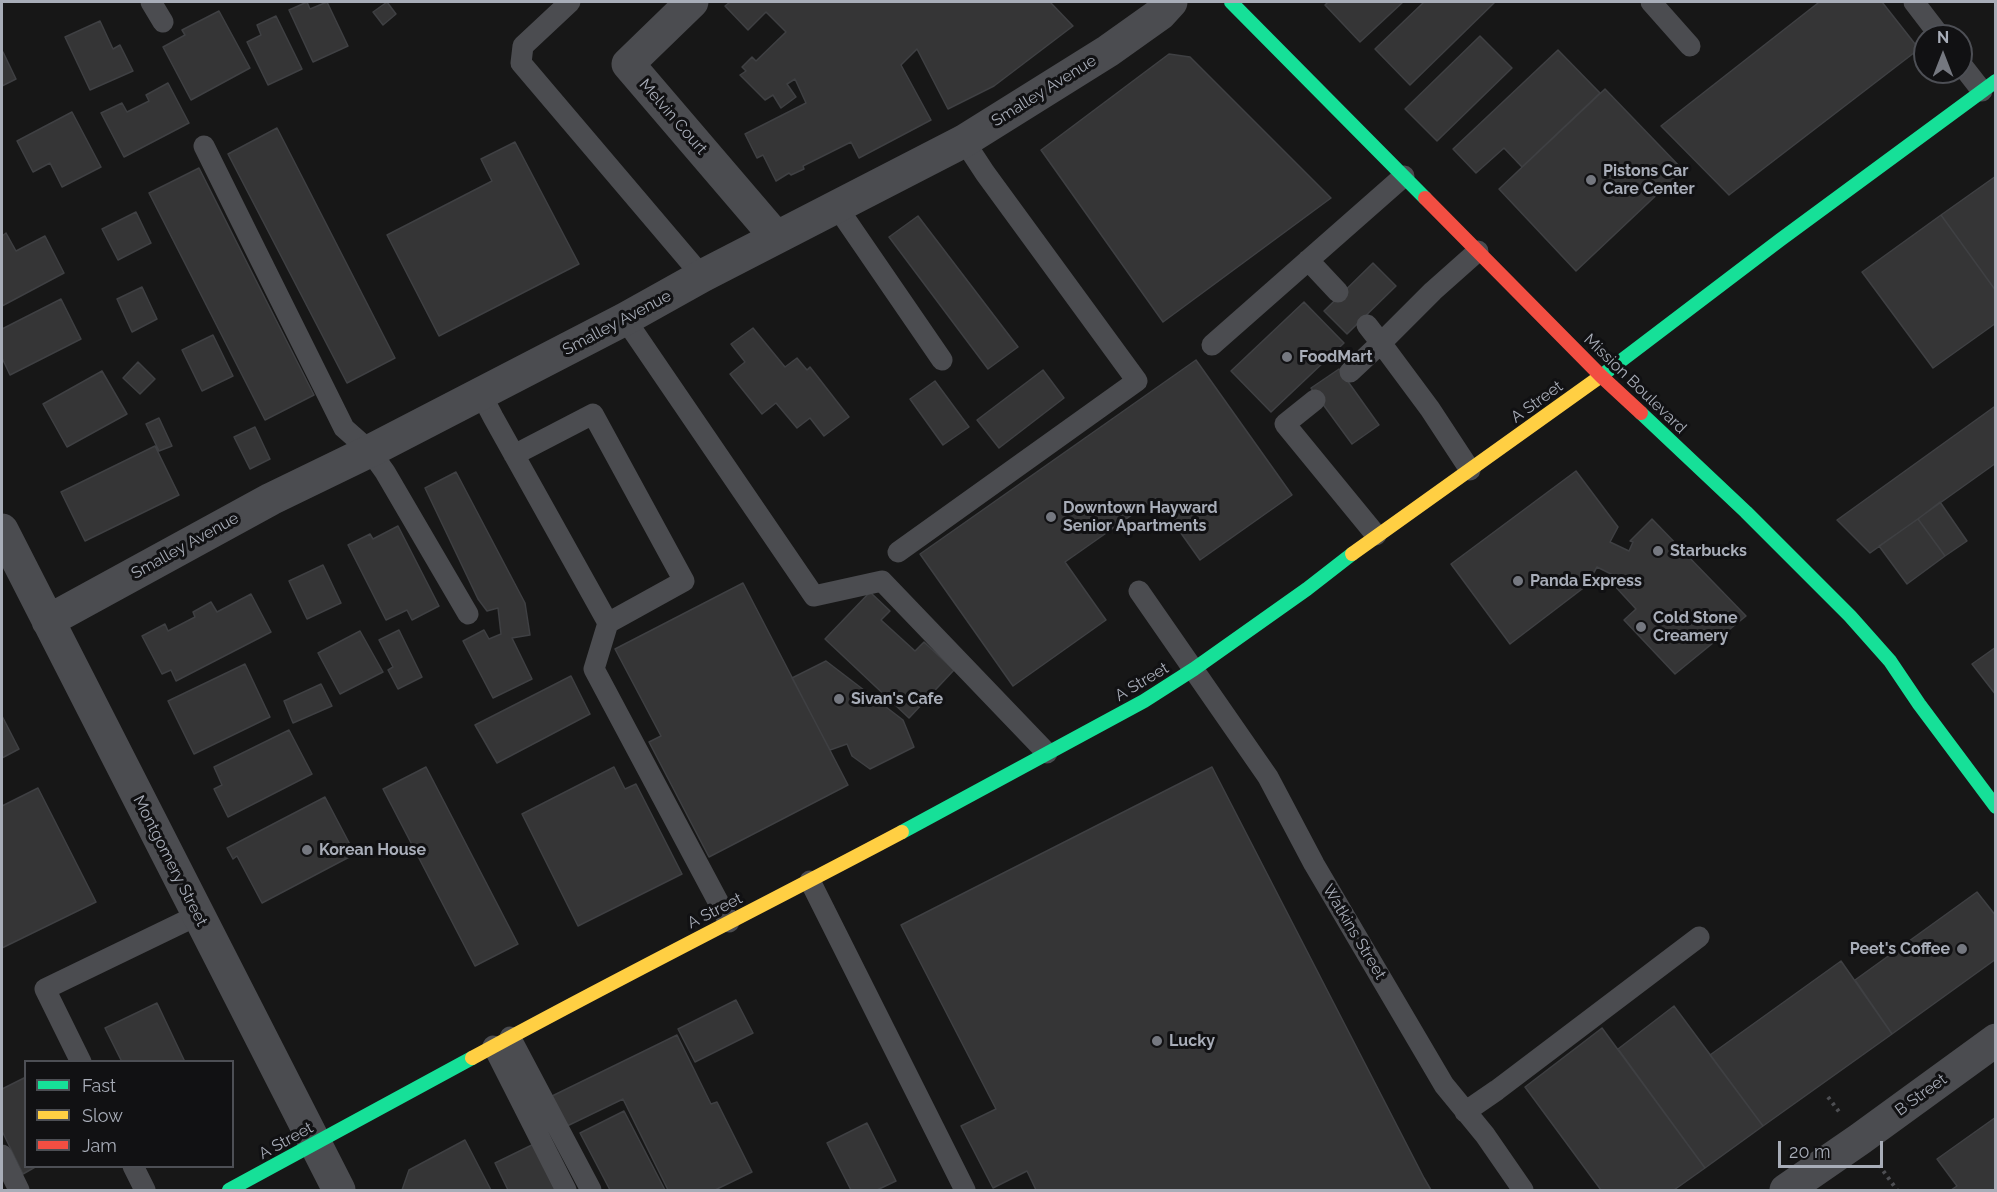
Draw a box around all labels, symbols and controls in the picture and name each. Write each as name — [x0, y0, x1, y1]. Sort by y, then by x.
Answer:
north arrow — [1913, 24, 1973, 84]
text: N — [1937, 28, 1949, 47]
street label: Smalley Avenue — [988, 51, 1100, 131]
street label: Melvin Court — [635, 75, 711, 159]
place label: Pistons Car Care Center — [1603, 161, 1695, 199]
marker: Pistons Car Care Center — [1584, 173, 1598, 187]
street label: Smalley Avenue — [560, 286, 674, 360]
street label: Mission Boulevard — [1580, 330, 1690, 438]
place label: FoodMart — [1299, 347, 1373, 367]
marker: FoodMart — [1280, 350, 1294, 364]
street label: A Street — [1507, 377, 1567, 427]
place label: Downtown Hayward Senior Apartments — [1063, 498, 1218, 536]
street label: Smalley Avenue — [128, 509, 242, 583]
marker: Downtown Hayward Senior Apartments — [1044, 510, 1058, 524]
place label: Starbucks — [1670, 541, 1747, 561]
marker: Starbucks — [1651, 544, 1665, 558]
place label: Panda Express — [1530, 571, 1642, 591]
marker: Panda Express — [1511, 574, 1525, 588]
place label: Cold Stone Creamery — [1653, 608, 1737, 646]
marker: Cold Stone Creamery — [1634, 620, 1648, 634]
street label: A Street — [1112, 659, 1172, 705]
place label: Sivan's Cafe — [851, 689, 943, 709]
marker: Sivan's Cafe — [832, 692, 846, 706]
street label: Montgomery Street — [129, 792, 211, 930]
place label: Korean House — [319, 840, 426, 860]
marker: Korean House — [300, 843, 314, 857]
street label: Watkins Street — [1318, 881, 1390, 983]
street label: A Street — [684, 889, 746, 933]
place label: Peet's Coffee — [1850, 939, 1950, 959]
marker: Peet's Coffee — [1955, 942, 1969, 956]
place label: Lucky — [1169, 1031, 1215, 1051]
marker: Lucky — [1150, 1034, 1164, 1048]
legend — [24, 1060, 234, 1168]
street label: B Street — [1891, 1070, 1951, 1120]
text: Fast — [82, 1075, 116, 1096]
text: Slow — [82, 1105, 123, 1126]
street label: A Street — [255, 1118, 317, 1164]
scale bar — [1781, 1129, 1886, 1167]
text: Jam — [82, 1135, 117, 1156]
text: 20 m — [1789, 1141, 1831, 1162]

